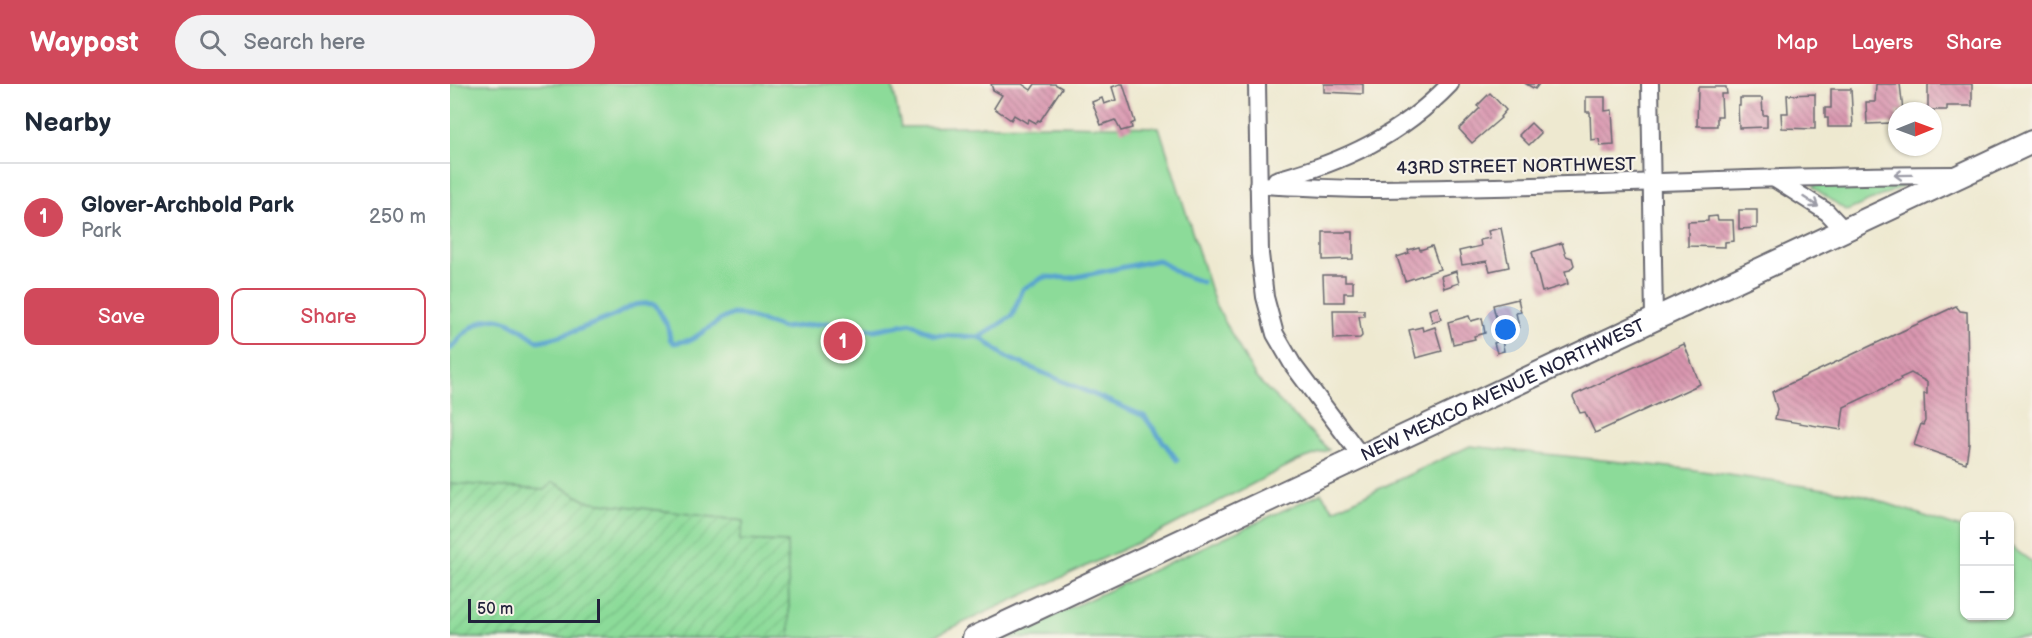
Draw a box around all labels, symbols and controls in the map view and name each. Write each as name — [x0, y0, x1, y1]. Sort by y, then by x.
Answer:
search box — [175, 15, 595, 69]
text: Waypost — [30, 26, 139, 59]
icon: search — [196, 26, 229, 59]
text: Search here — [244, 29, 365, 56]
text: Map — [1776, 30, 1818, 55]
text: Layers — [1851, 30, 1913, 55]
text: Share — [1946, 30, 2002, 55]
north arrow — [1888, 102, 1942, 156]
text: Nearby — [24, 108, 111, 139]
street label: 43RD STREET NORTHWEST — [1396, 154, 1636, 179]
one-way arrow — [1893, 169, 1913, 181]
text: Glover-Archbold Park — [81, 192, 294, 219]
one-way arrow — [1803, 196, 1819, 208]
text: 1 — [39, 205, 48, 229]
text: 250 m — [369, 205, 426, 229]
text: Park — [81, 219, 121, 243]
button: Save — [24, 288, 219, 345]
button: Share — [231, 288, 426, 345]
street label: NEW MEXICO AVENUE NORTHWEST — [1358, 315, 1648, 466]
your location — [1491, 315, 1520, 344]
pin: 1 — [824, 318, 862, 364]
map controls — [1960, 512, 2014, 620]
button: + — [1960, 512, 2014, 566]
button: − — [1960, 566, 2014, 620]
scale bar — [468, 596, 600, 624]
text: 50 m — [477, 600, 513, 619]

